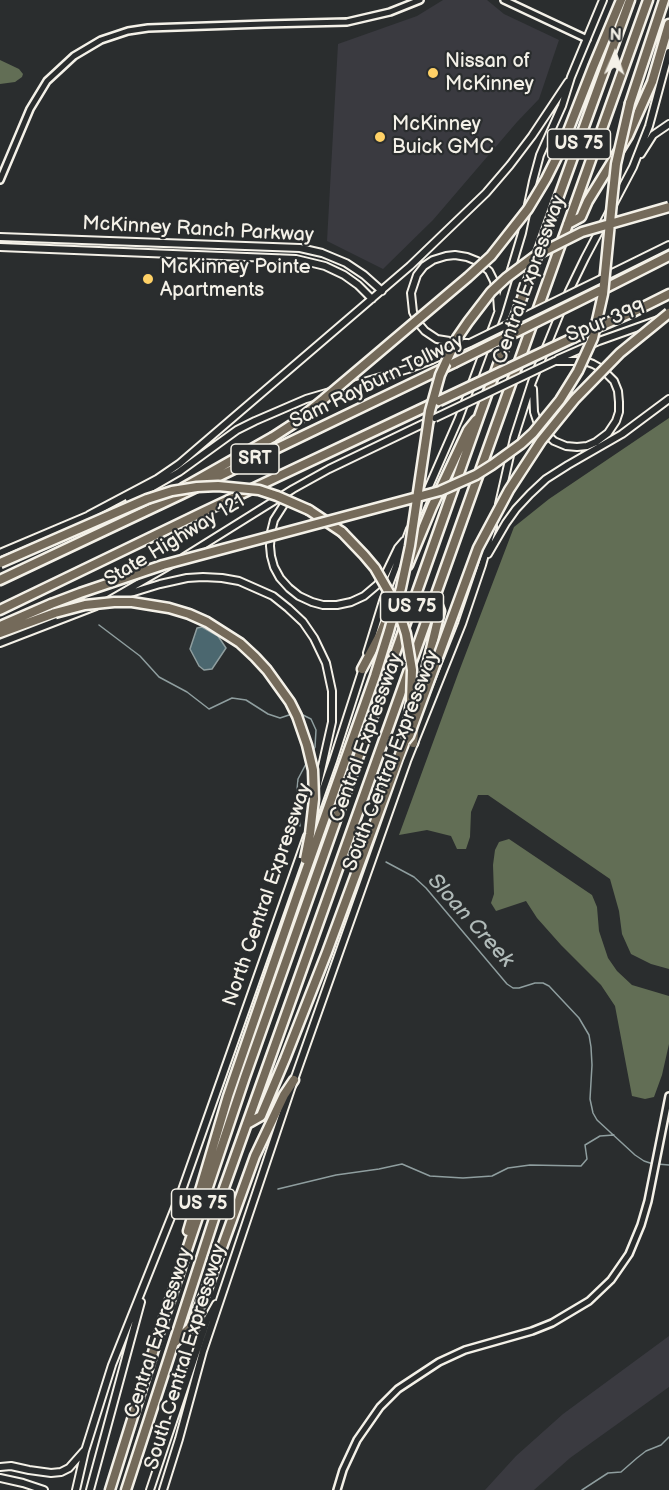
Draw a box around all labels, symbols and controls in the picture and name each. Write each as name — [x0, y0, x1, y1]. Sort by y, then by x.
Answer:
north arrow — [585, 24, 645, 84]
text: N — [609, 26, 622, 45]
place label: Nissan of McKinney — [445, 50, 534, 97]
marker: Nissan of McKinney — [426, 66, 440, 80]
place label: McKinney Buick GMC — [392, 113, 494, 160]
road number: US 75 — [548, 129, 610, 159]
marker: McKinney Buick GMC — [373, 130, 387, 144]
street label: Central Expressway — [488, 192, 572, 368]
street label: McKinney Ranch Parkway — [82, 212, 314, 248]
place label: McKinney Pointe Apartments — [160, 256, 311, 303]
marker: McKinney Pointe Apartments — [141, 272, 155, 286]
street label: Spur 399 — [563, 296, 649, 348]
street label: Sam Rayburn Tollway — [286, 330, 468, 434]
road number: SRT — [231, 444, 279, 474]
street label: State Highway 121 — [100, 490, 250, 592]
road number: US 75 — [380, 592, 444, 622]
street label: South Central Expressway — [339, 647, 445, 875]
street label: Central Expressway — [325, 650, 409, 826]
street label: North Central Expressway — [219, 780, 317, 1010]
water label: Sloan Creek — [421, 869, 519, 973]
road number: US 75 — [172, 1189, 234, 1219]
street label: South Central Expressway — [140, 1241, 232, 1473]
street label: Central Expressway — [120, 1245, 198, 1421]

